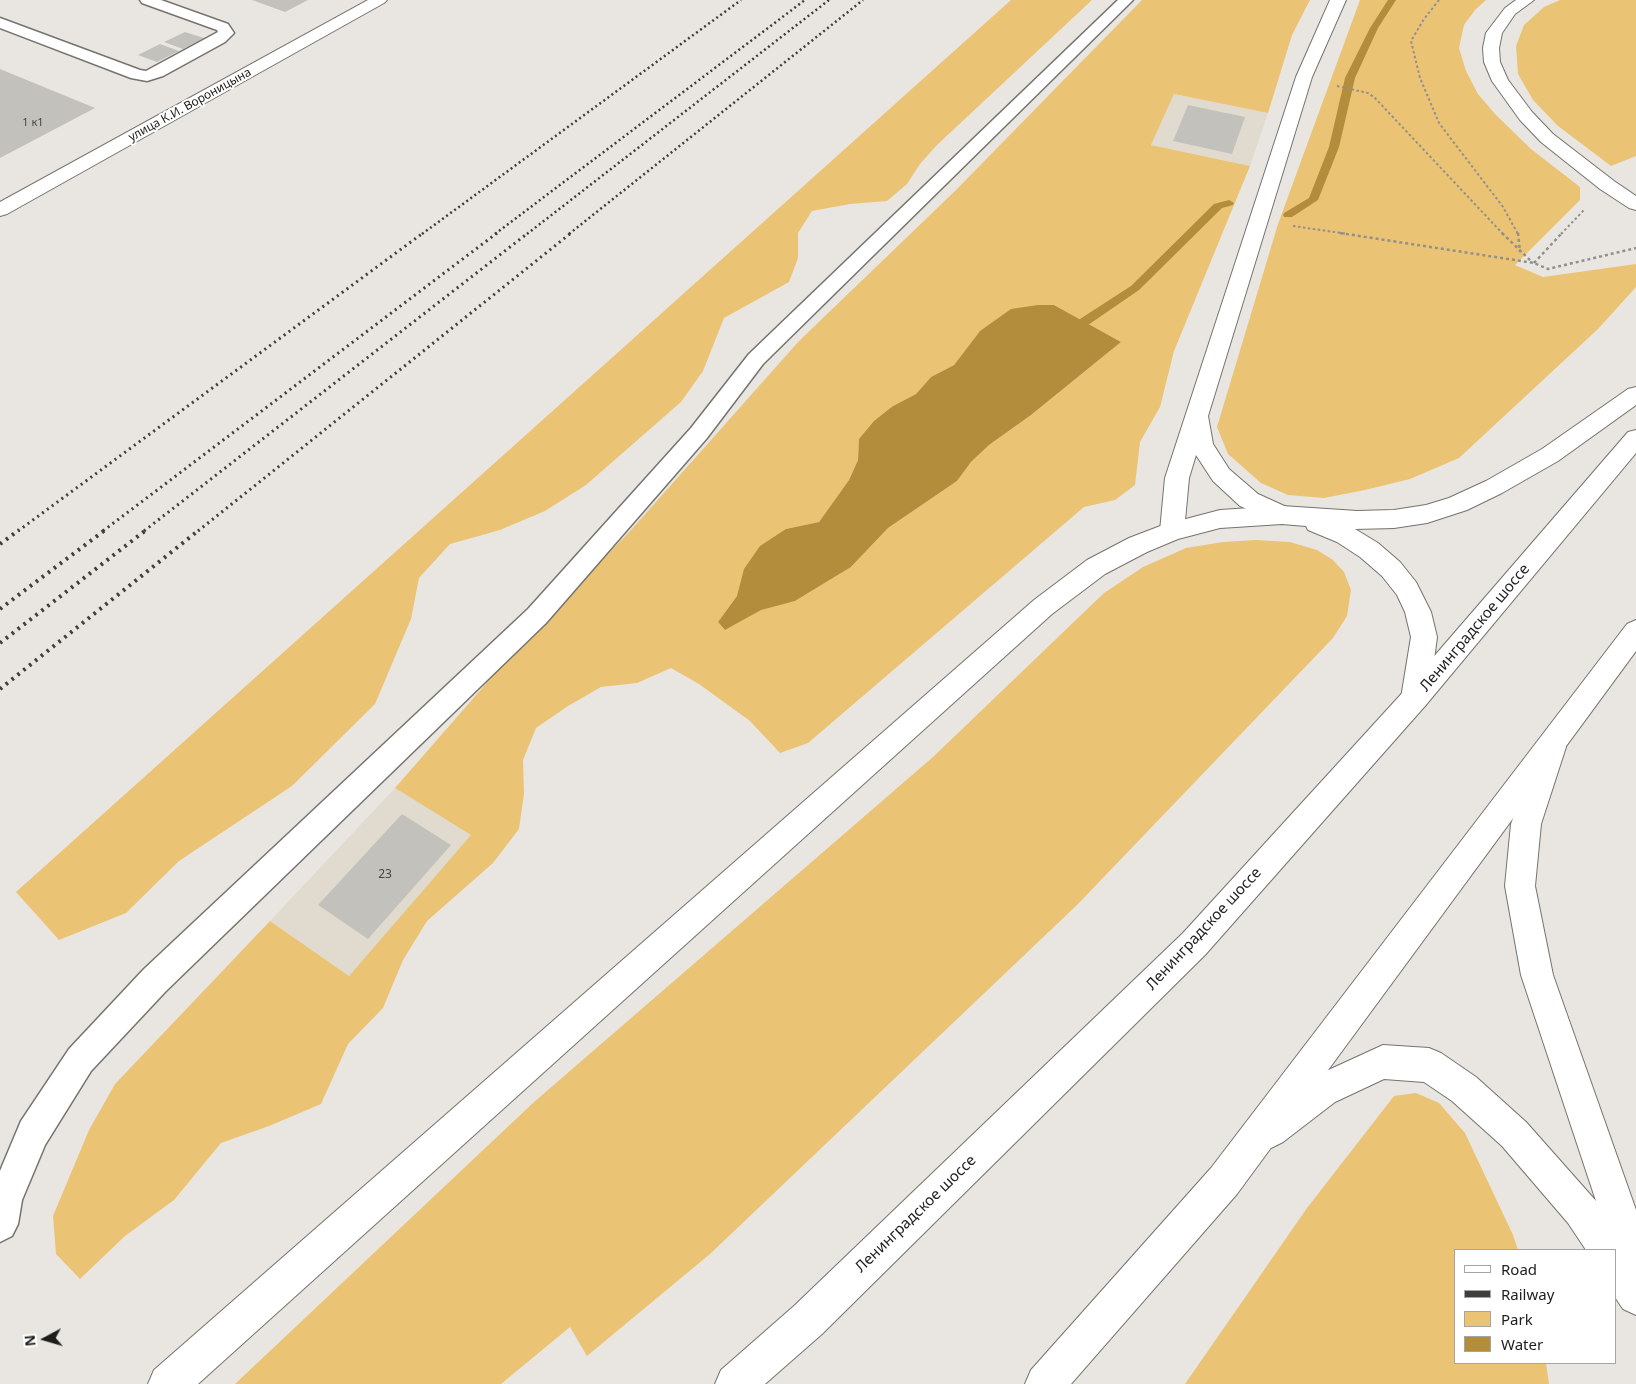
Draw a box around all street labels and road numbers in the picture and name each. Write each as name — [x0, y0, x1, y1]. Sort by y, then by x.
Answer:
street label: улица К.И. Вороницына — [126, 65, 254, 145]
street label: Ленинградское шоссе — [1416, 561, 1534, 695]
street label: Ленинградское шоссе — [1143, 864, 1265, 994]
street label: Ленинградское шоссе — [852, 1152, 980, 1276]

